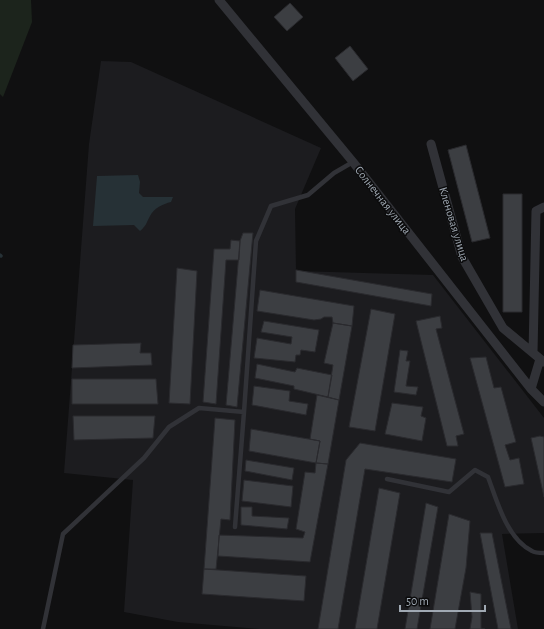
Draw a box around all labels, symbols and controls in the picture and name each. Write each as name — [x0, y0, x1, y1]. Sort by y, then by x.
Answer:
street label: Солнечная улица — [352, 164, 414, 237]
street label: Кленовая улица — [436, 185, 471, 263]
scale bar — [400, 587, 485, 613]
text: 50 m — [406, 595, 429, 607]

